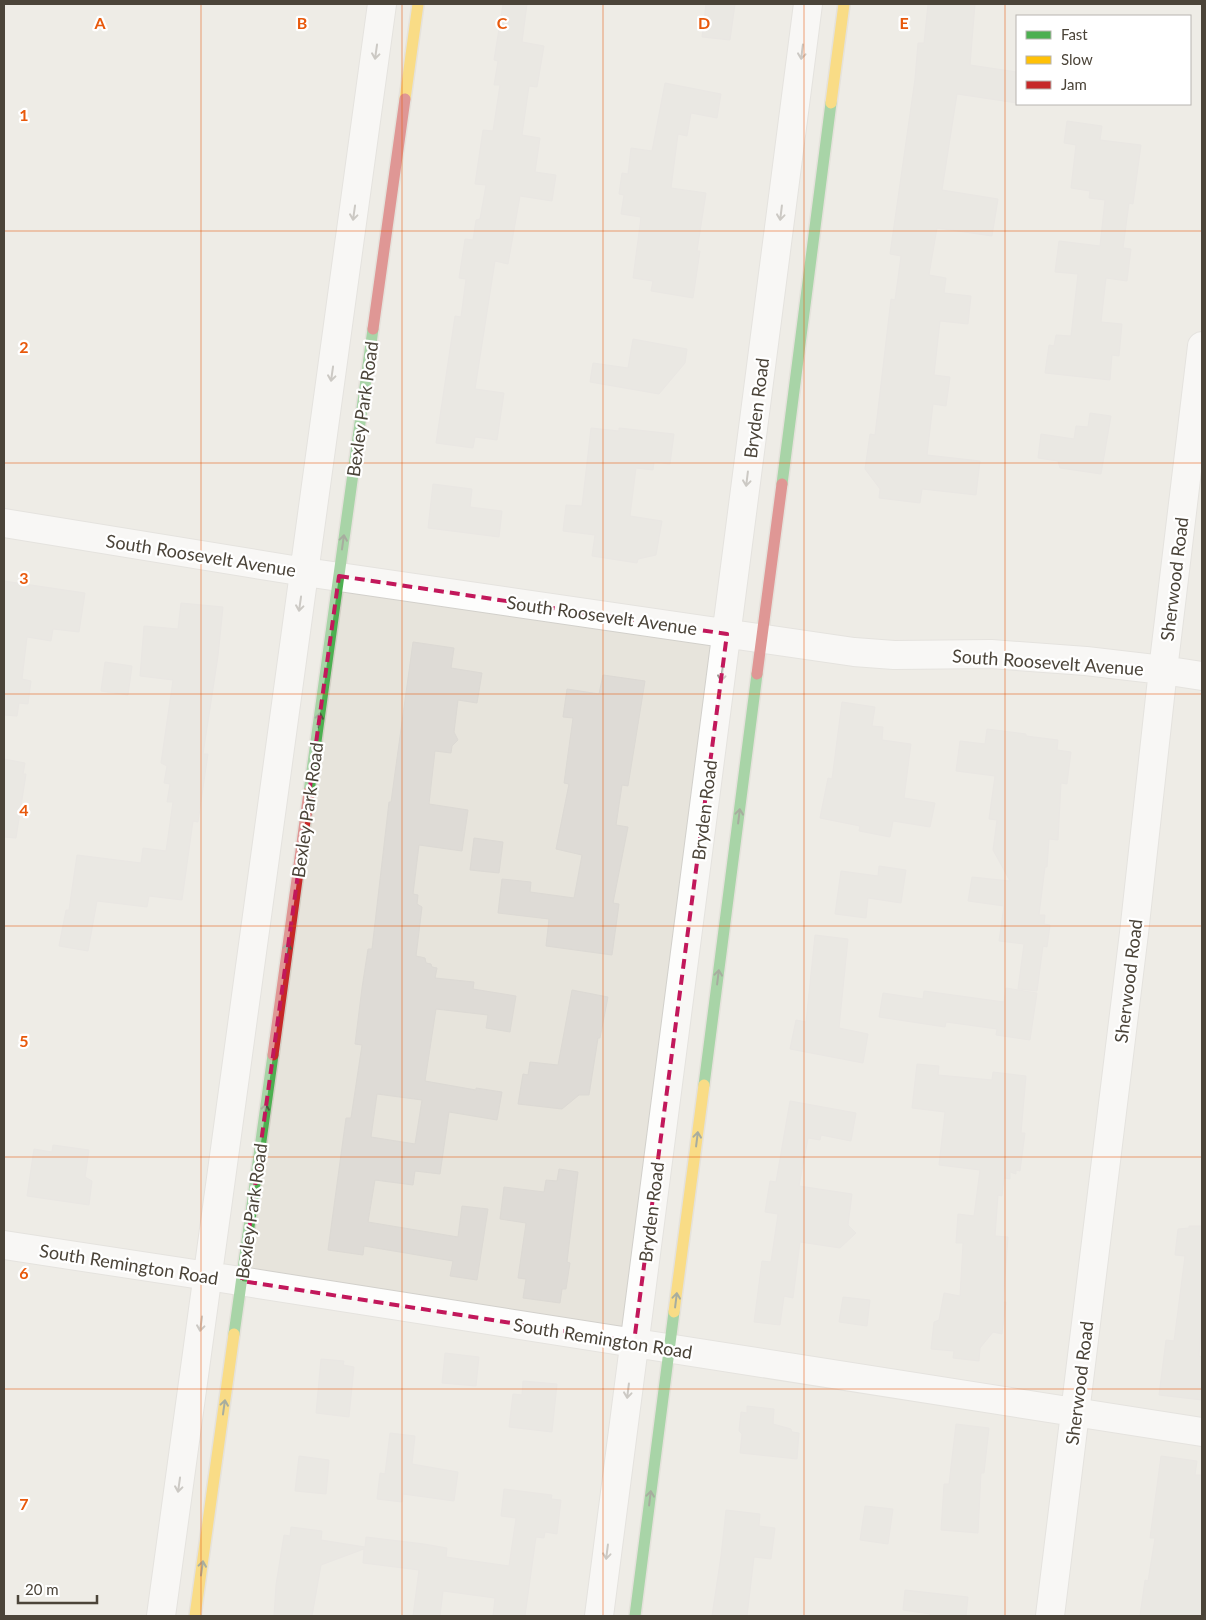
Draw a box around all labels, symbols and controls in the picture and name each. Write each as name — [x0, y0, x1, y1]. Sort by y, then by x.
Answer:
text: A — [93, 13, 106, 32]
text: B — [297, 13, 307, 32]
text: C — [497, 13, 508, 32]
text: D — [698, 13, 710, 32]
text: E — [899, 13, 909, 32]
legend — [1016, 15, 1191, 105]
text: Fast — [1061, 25, 1088, 43]
one-way arrow — [371, 44, 381, 60]
one-way arrow — [797, 44, 807, 60]
text: Slow — [1061, 50, 1093, 68]
text: Jam — [1061, 75, 1087, 93]
text: 1 — [19, 105, 29, 124]
one-way arrow — [349, 205, 359, 221]
one-way arrow — [776, 205, 786, 221]
text: 2 — [19, 337, 29, 356]
street label: Bexley Park Road — [342, 340, 382, 478]
street label: Bryden Road — [739, 356, 773, 460]
one-way arrow — [327, 366, 337, 382]
one-way arrow — [742, 470, 752, 486]
street label: Sherwood Road — [1155, 516, 1193, 642]
street label: South Roosevelt Avenue — [104, 529, 298, 581]
one-way arrow — [339, 534, 349, 550]
text: 3 — [19, 568, 29, 587]
street label: South Roosevelt Avenue — [505, 591, 699, 639]
one-way arrow — [295, 596, 305, 612]
street label: South Roosevelt Avenue — [951, 644, 1145, 680]
one-way arrow — [716, 666, 726, 682]
one-way arrow — [314, 712, 324, 728]
street label: Bexley Park Road — [287, 741, 327, 879]
street label: Bryden Road — [687, 758, 721, 862]
text: 4 — [19, 800, 29, 819]
one-way arrow — [734, 809, 744, 825]
street label: Sherwood Road — [1109, 918, 1147, 1044]
one-way arrow — [282, 943, 292, 959]
one-way arrow — [713, 970, 723, 986]
text: 5 — [19, 1031, 29, 1050]
one-way arrow — [260, 1104, 270, 1120]
one-way arrow — [692, 1131, 702, 1147]
street label: Bexley Park Road — [231, 1142, 271, 1280]
street label: Bryden Road — [634, 1160, 668, 1264]
street label: South Remington Road — [38, 1239, 220, 1289]
text: 6 — [19, 1263, 29, 1282]
one-way arrow — [671, 1292, 681, 1308]
street label: South Remington Road — [512, 1313, 694, 1363]
one-way arrow — [196, 1316, 206, 1332]
street label: Sherwood Road — [1060, 1320, 1098, 1446]
one-way arrow — [623, 1382, 633, 1398]
one-way arrow — [219, 1399, 229, 1415]
one-way arrow — [174, 1477, 184, 1493]
one-way arrow — [645, 1491, 655, 1507]
text: 7 — [19, 1494, 29, 1513]
one-way arrow — [602, 1544, 612, 1560]
one-way arrow — [197, 1560, 207, 1576]
scale bar — [18, 1572, 96, 1604]
text: 20 m — [25, 1580, 59, 1598]

